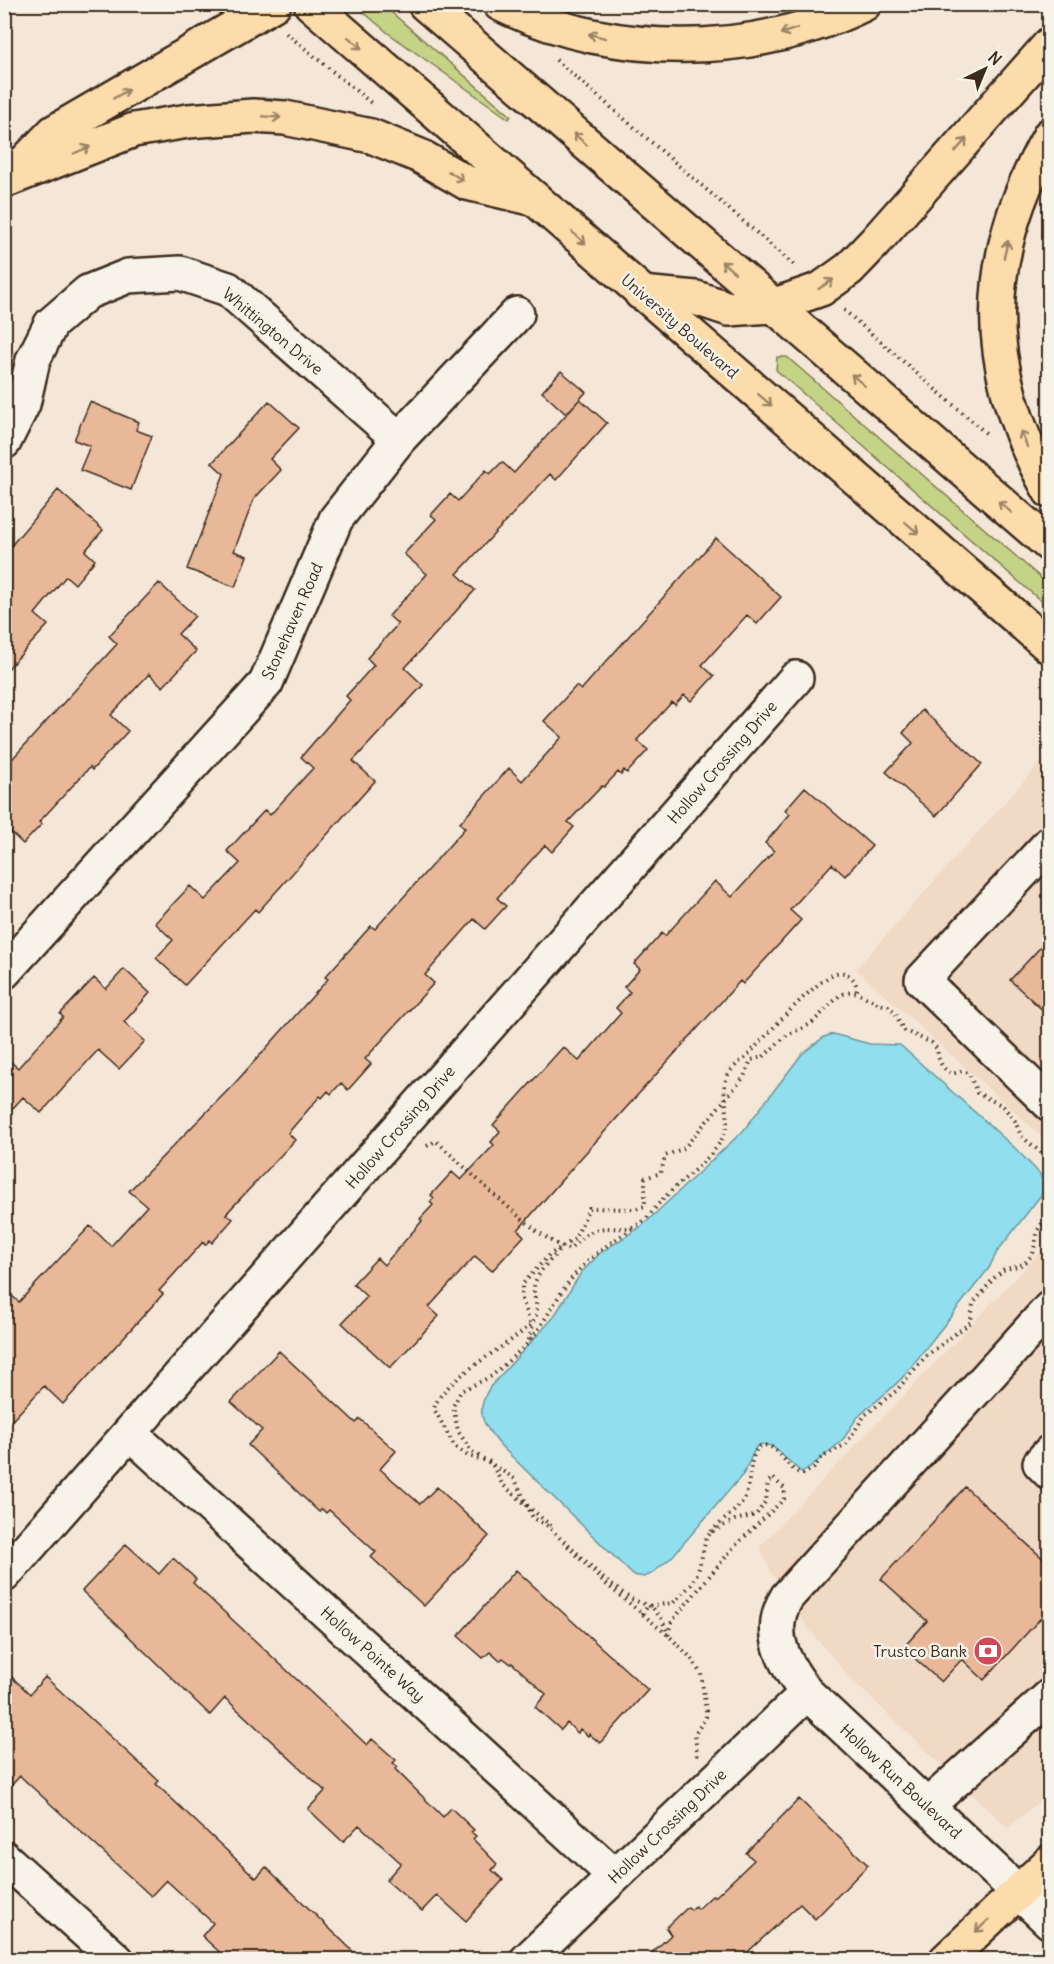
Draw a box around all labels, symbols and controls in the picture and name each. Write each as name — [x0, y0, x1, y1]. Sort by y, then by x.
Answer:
one-way arrow — [780, 26, 799, 37]
one-way arrow — [588, 30, 607, 42]
one-way arrow — [348, 36, 363, 50]
north arrow — [955, 39, 1015, 99]
text: N — [984, 47, 1006, 69]
one-way arrow — [112, 88, 129, 100]
one-way arrow — [262, 112, 282, 123]
one-way arrow — [573, 132, 588, 146]
one-way arrow — [954, 138, 968, 153]
one-way arrow — [72, 144, 90, 155]
one-way arrow — [447, 170, 464, 182]
one-way arrow — [571, 231, 586, 245]
one-way arrow — [1000, 240, 1012, 259]
one-way arrow — [721, 260, 736, 274]
street label: University Boulevard — [617, 269, 743, 383]
one-way arrow — [817, 278, 834, 290]
street label: Whittington Drive — [219, 283, 327, 379]
one-way arrow — [851, 373, 866, 387]
one-way arrow — [757, 393, 772, 407]
one-way arrow — [1018, 430, 1029, 449]
one-way arrow — [998, 500, 1013, 514]
one-way arrow — [904, 521, 919, 535]
street label: Stonehaven Road — [257, 559, 327, 683]
street label: Hollow Crossing Drive — [663, 696, 781, 828]
street label: Hollow Crossing Drive — [341, 1061, 459, 1193]
street label: Hollow Pointe Way — [317, 1602, 429, 1706]
bank icon: Trustco Bank — [972, 1635, 1004, 1667]
place label: Trustco Bank — [873, 1641, 967, 1661]
street label: Hollow Run Boulevard — [836, 1719, 966, 1843]
street label: Hollow Crossing Drive — [604, 1764, 730, 1888]
one-way arrow — [974, 1919, 989, 1933]

